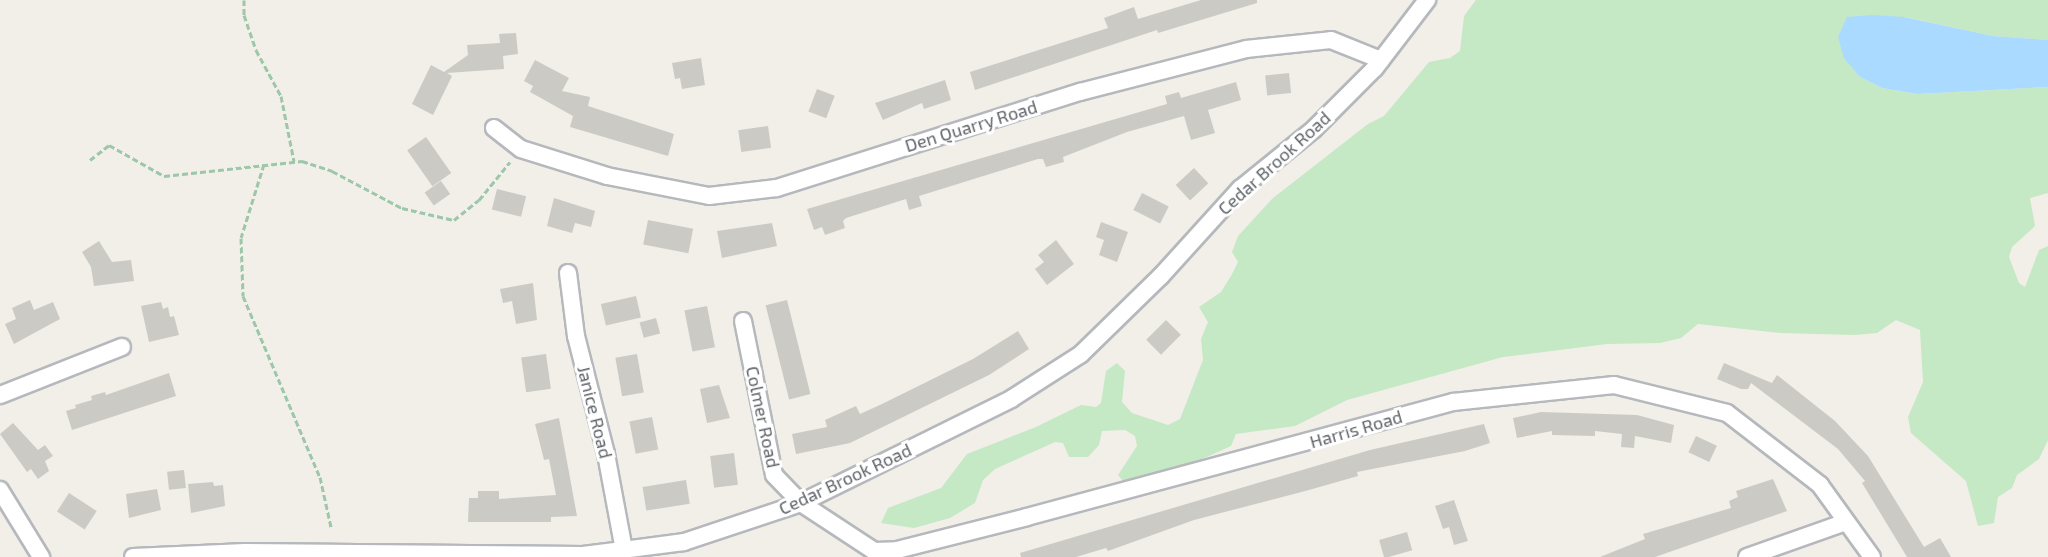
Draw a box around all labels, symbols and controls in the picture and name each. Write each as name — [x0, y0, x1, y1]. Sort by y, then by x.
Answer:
street label: Den Quarry Road — [902, 96, 1040, 156]
street label: Cedar Brook Road — [1213, 107, 1335, 219]
street label: Janice Road — [573, 363, 617, 461]
street label: Colmer Road — [742, 364, 784, 470]
street label: Harris Road — [1307, 405, 1405, 453]
street label: Cedar Brook Road — [775, 439, 915, 519]

